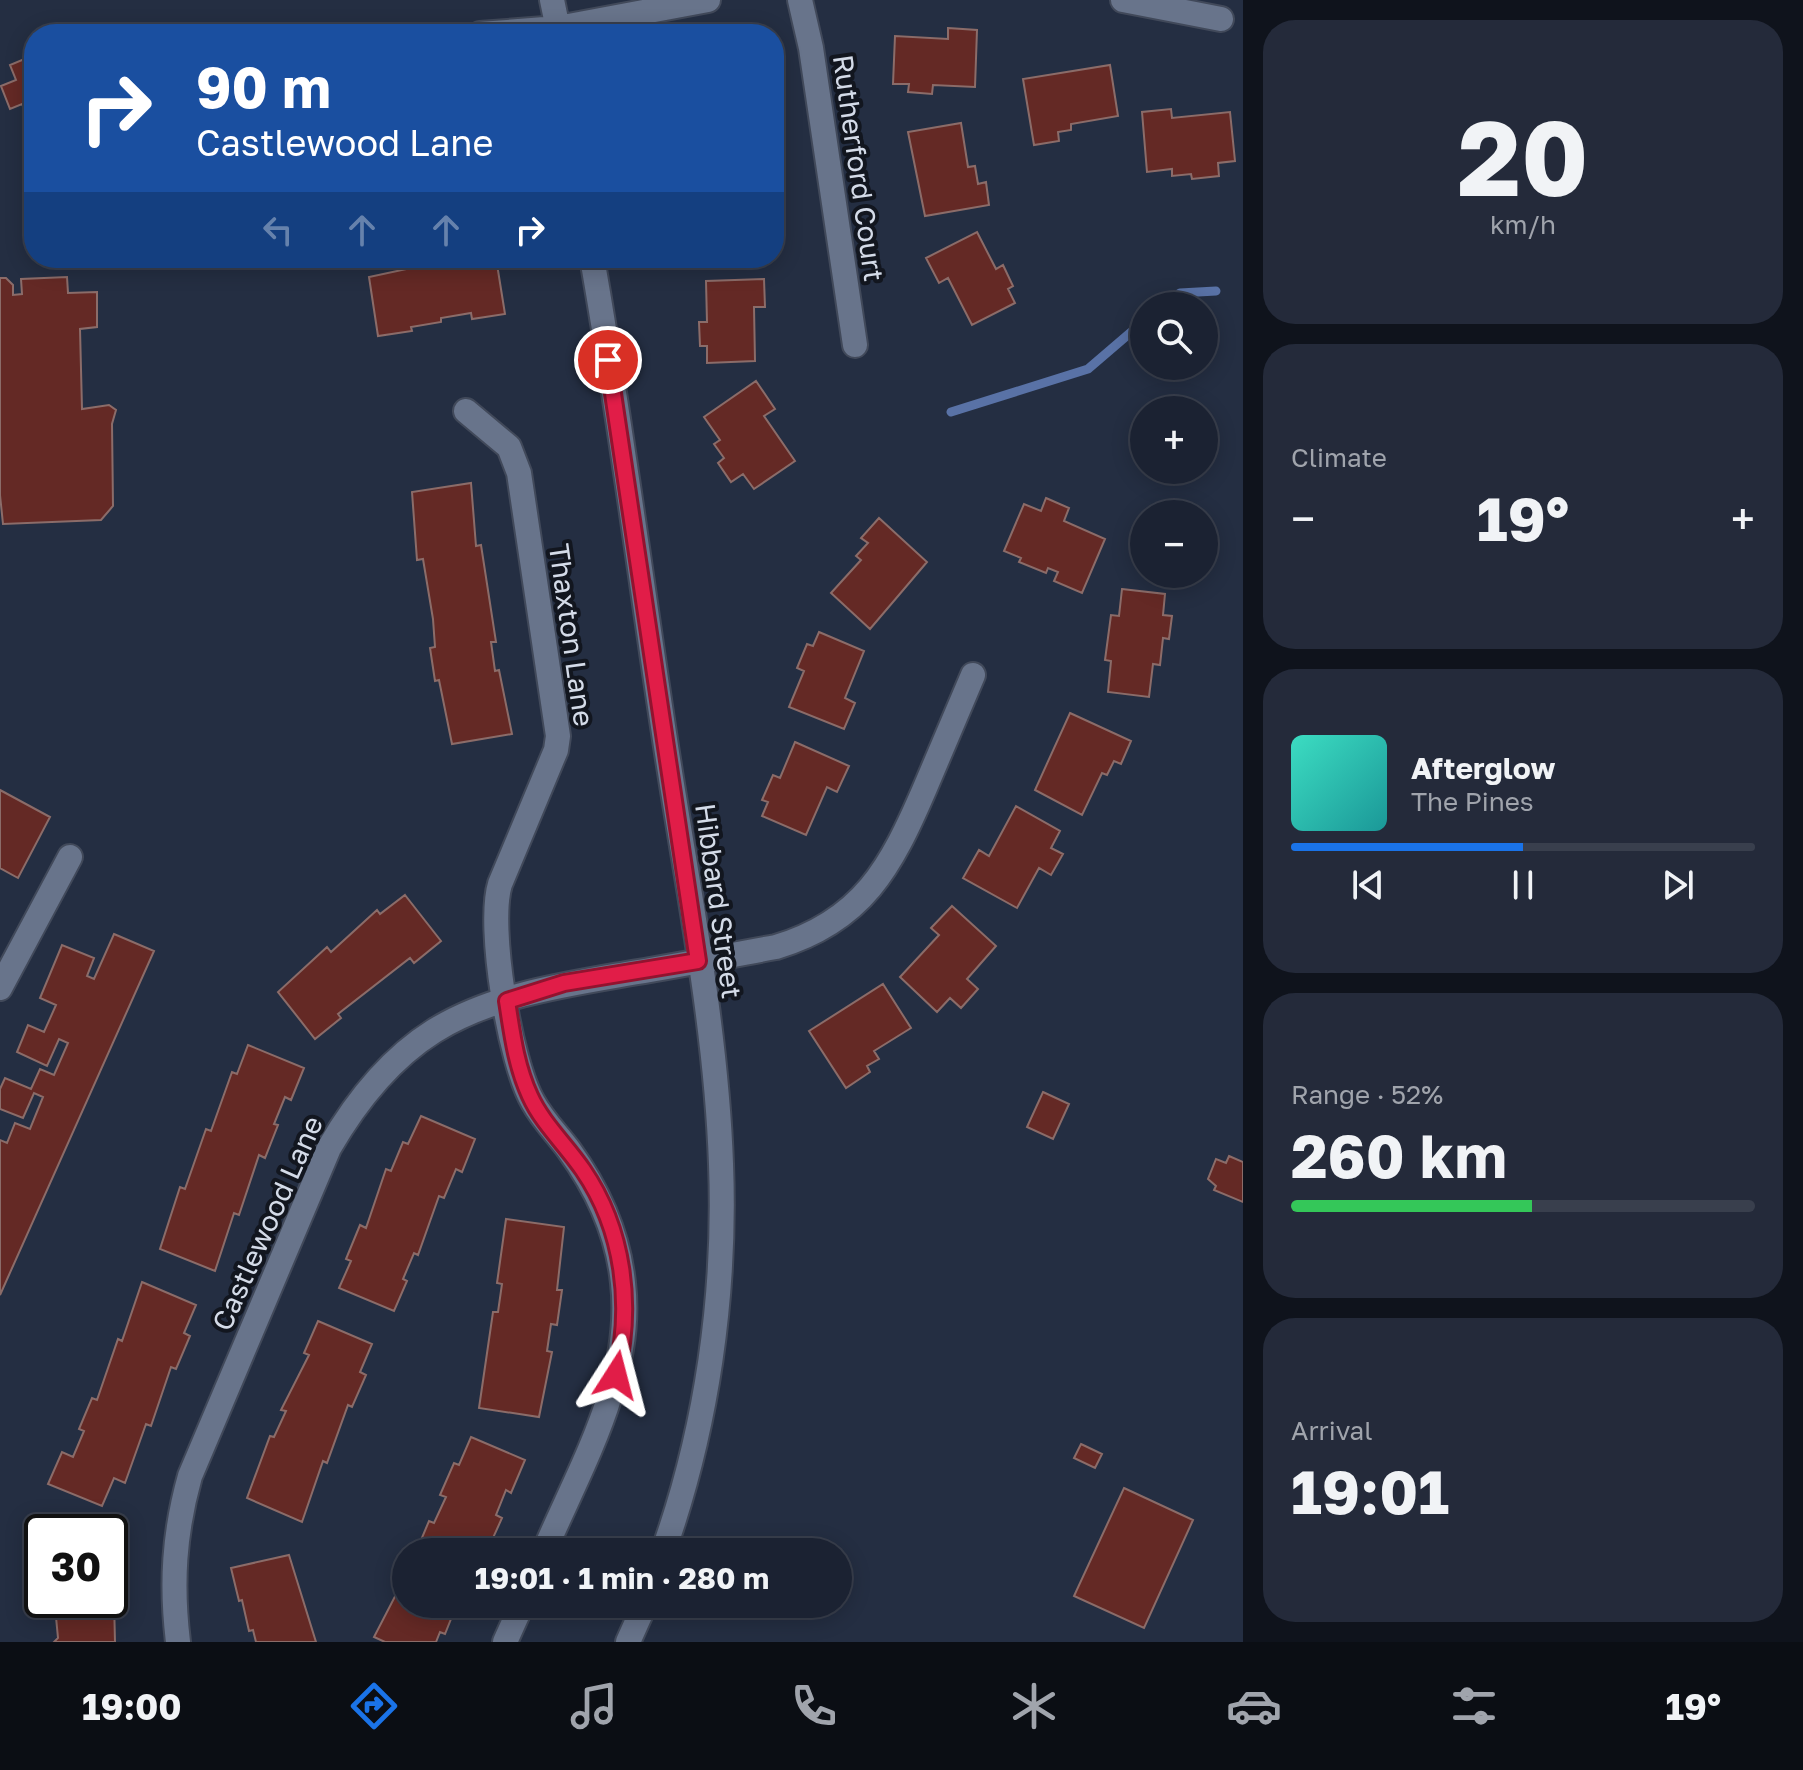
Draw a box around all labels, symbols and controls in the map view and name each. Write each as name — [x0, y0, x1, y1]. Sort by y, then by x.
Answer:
text: 90 m — [196, 53, 331, 120]
street label: Rutherford Court — [827, 53, 891, 283]
icon: right — [64, 56, 168, 160]
text: 20 — [1457, 94, 1589, 219]
text: Castlewood Lane — [196, 121, 493, 164]
icon: left — [256, 208, 300, 252]
icon: ahead — [340, 208, 384, 252]
icon: ahead — [424, 208, 468, 252]
icon: right — [508, 208, 552, 252]
text: km/h — [1490, 209, 1556, 240]
map controls — [1130, 292, 1218, 588]
button: search — [1130, 292, 1218, 380]
pin — [574, 326, 642, 394]
icon: arrive — [586, 338, 630, 382]
button: + — [1130, 396, 1218, 484]
text: Climate — [1291, 442, 1387, 473]
text: 19° — [1477, 482, 1569, 554]
text: − — [1291, 492, 1315, 545]
text: + — [1731, 492, 1755, 545]
button: − — [1130, 500, 1218, 588]
street label: Thaxton Lane — [543, 542, 601, 728]
text: Afterglow — [1411, 750, 1555, 786]
text: The Pines — [1411, 786, 1534, 817]
street label: Hibbard Street — [689, 801, 749, 1001]
icon: previous — [1346, 863, 1390, 907]
icon: pause — [1501, 863, 1545, 907]
icon: next — [1656, 863, 1700, 907]
text: Range · 52% — [1291, 1079, 1443, 1110]
street label: Castlewood Lane — [205, 1111, 329, 1335]
text: 260 km — [1291, 1119, 1507, 1191]
position arrow — [574, 1333, 658, 1417]
text: Arrival — [1291, 1415, 1372, 1446]
text: 19:01 — [1291, 1455, 1449, 1527]
speed limit sign: 30 — [24, 1514, 128, 1618]
text: 19:01 · 1 min · 280 m — [475, 1560, 769, 1596]
icon: directions — [346, 1678, 402, 1734]
icon: music — [566, 1678, 622, 1734]
icon: phone — [786, 1678, 842, 1734]
icon: climate — [1006, 1678, 1062, 1734]
icon: car — [1226, 1678, 1282, 1734]
icon: filters — [1446, 1678, 1502, 1734]
text: 19:00 — [82, 1685, 182, 1728]
text: 19° — [1666, 1685, 1721, 1728]

